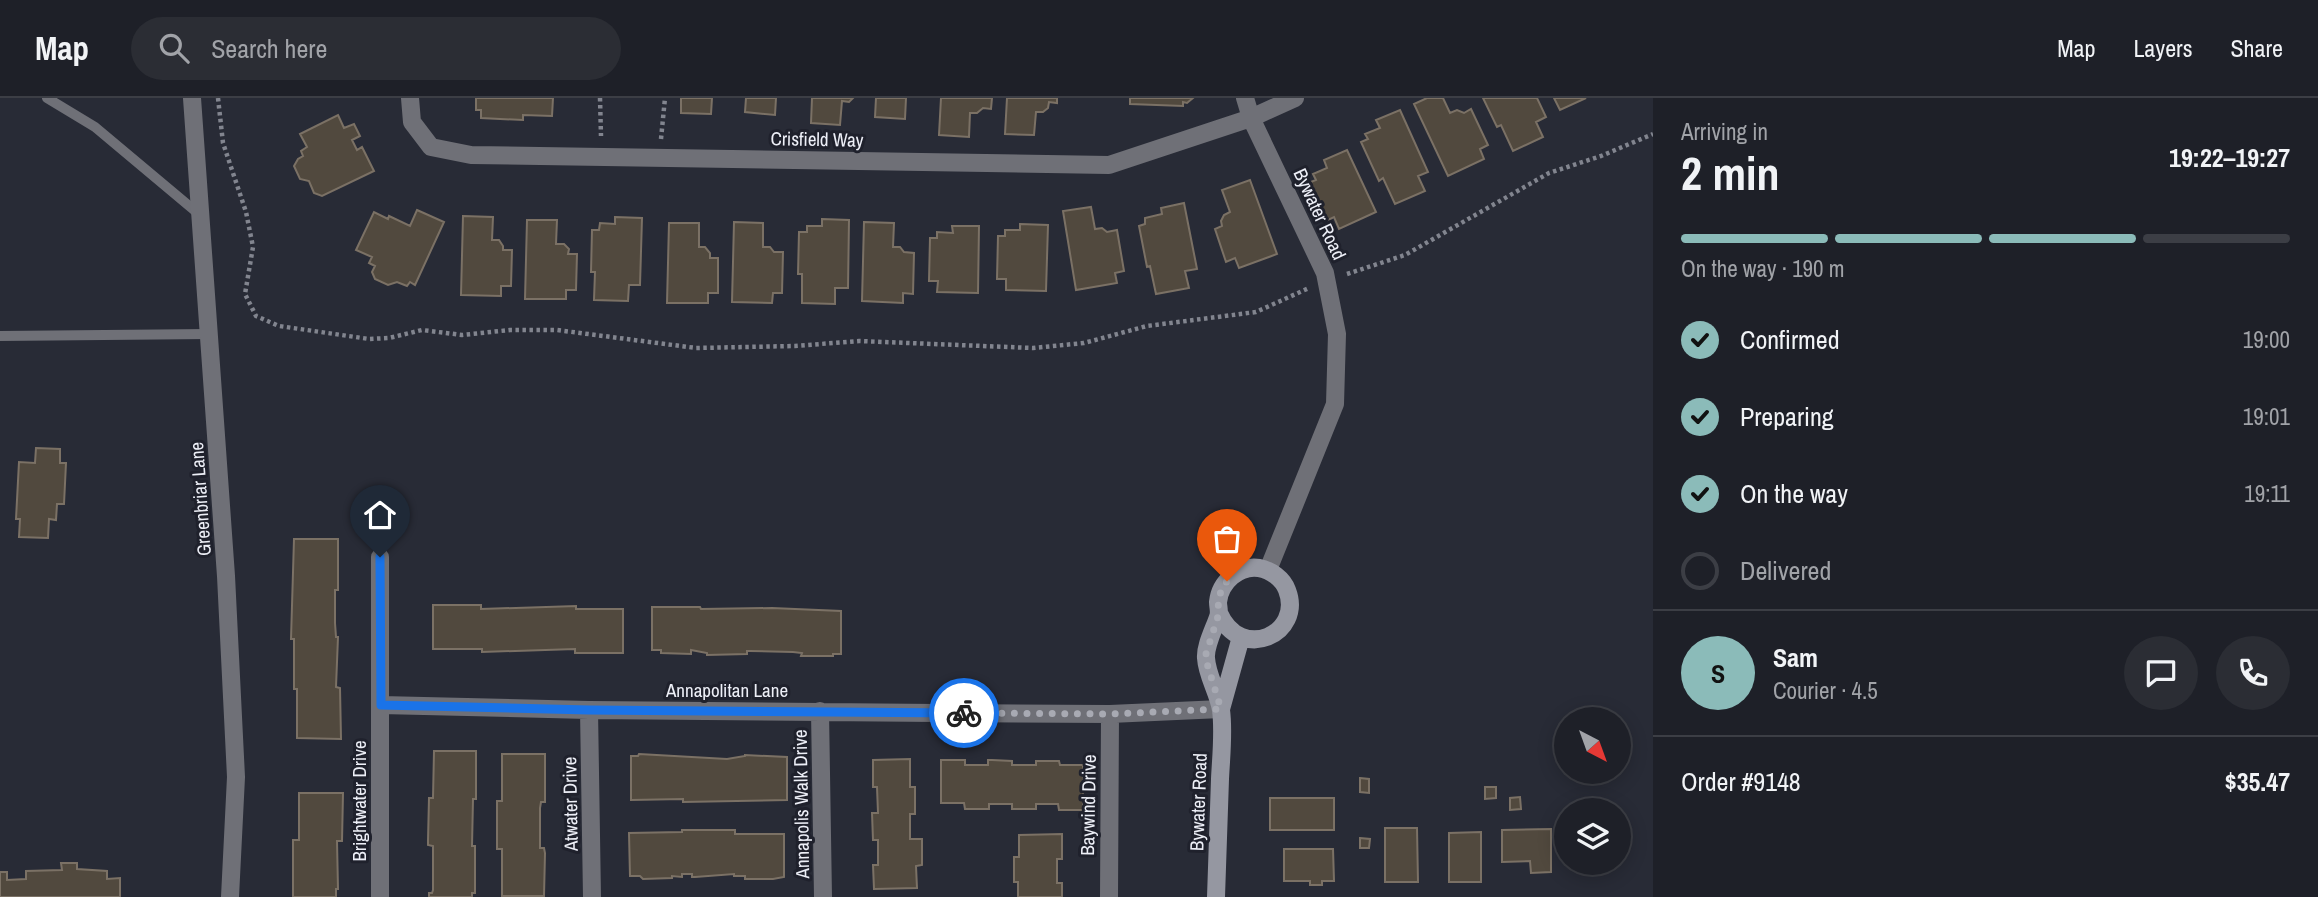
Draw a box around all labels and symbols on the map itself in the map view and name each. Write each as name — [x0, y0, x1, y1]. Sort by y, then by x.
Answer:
street label: Crisfield Way — [770, 125, 864, 153]
street label: Bywater Road — [1288, 164, 1352, 264]
street label: Greenbriar Lane — [183, 441, 217, 557]
pin — [350, 485, 410, 557]
pin — [1197, 509, 1257, 581]
street label: Annapolitan Lane — [665, 677, 788, 703]
courier — [929, 678, 999, 748]
north arrow — [1554, 707, 1631, 784]
street label: Annapolis Walk Drive — [787, 729, 815, 880]
street label: Brightwater Drive — [346, 740, 372, 862]
street label: Bywater Road — [1183, 753, 1213, 851]
street label: Baywind Drive — [1074, 754, 1102, 856]
street label: Atwater Drive — [556, 757, 584, 852]

